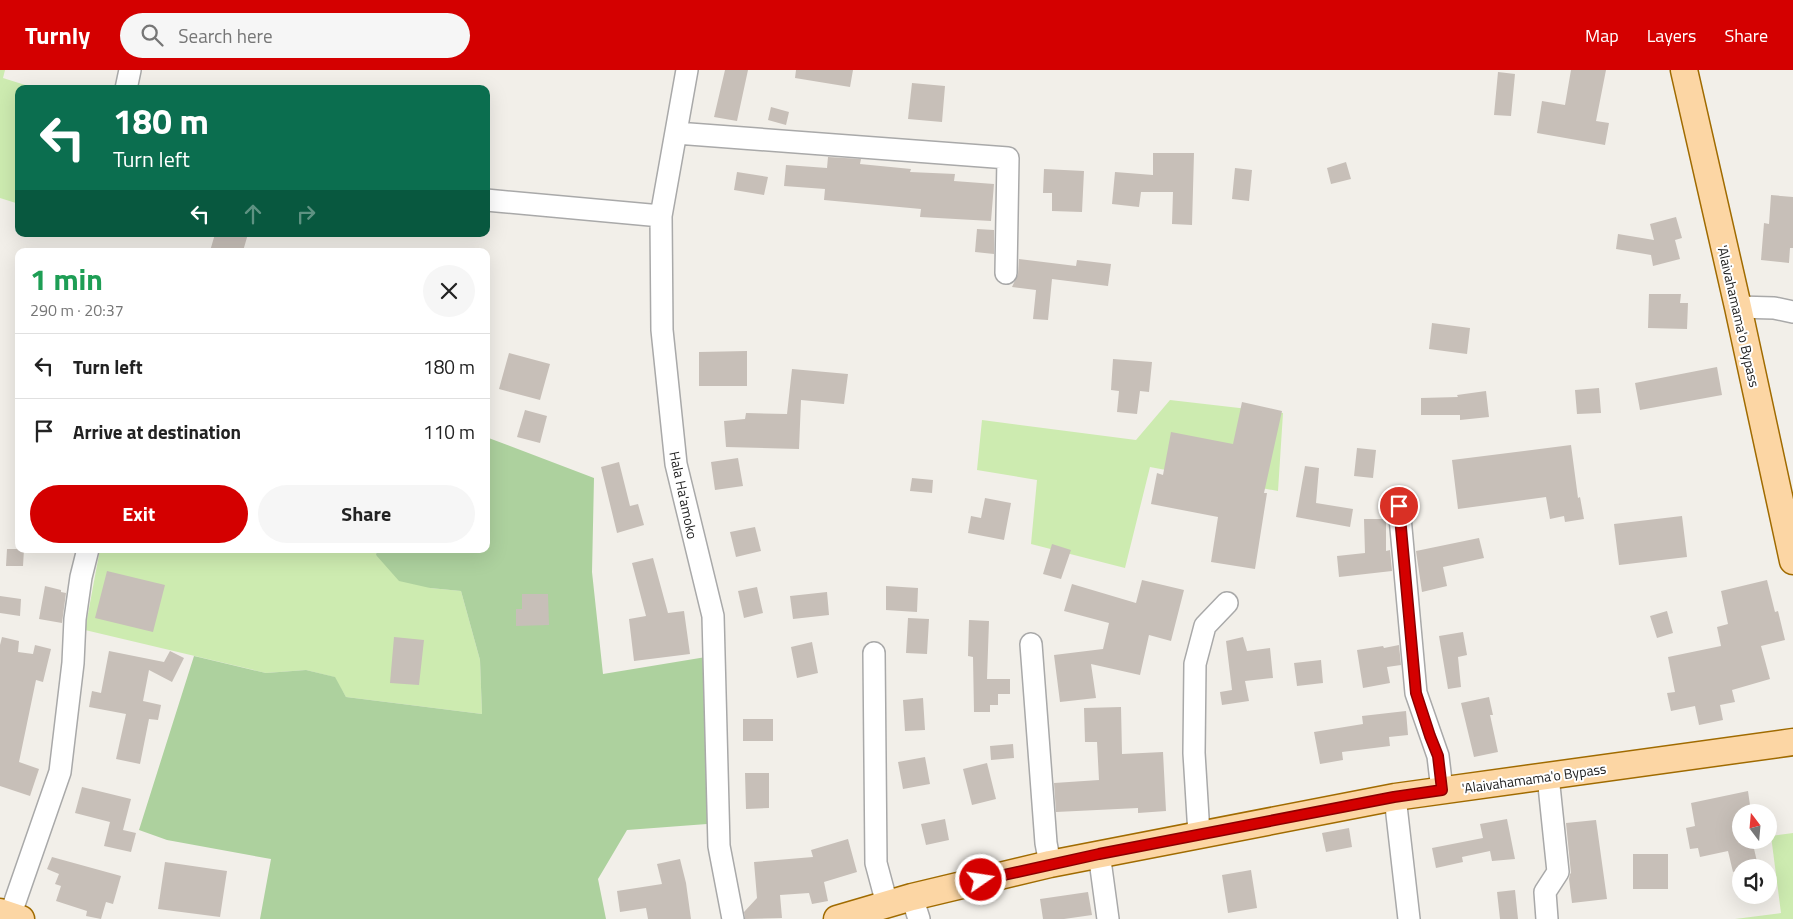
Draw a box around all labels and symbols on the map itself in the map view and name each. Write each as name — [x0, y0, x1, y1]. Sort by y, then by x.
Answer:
street label: 'Alaivahamama'o Bypass — [1712, 243, 1766, 389]
street label: Hala Ha'amoko — [664, 449, 704, 541]
pin — [1378, 485, 1420, 527]
street label: 'Alaivahamama'o Bypass — [1461, 757, 1607, 799]
north arrow — [1732, 804, 1778, 849]
position arrow — [954, 853, 1006, 905]

